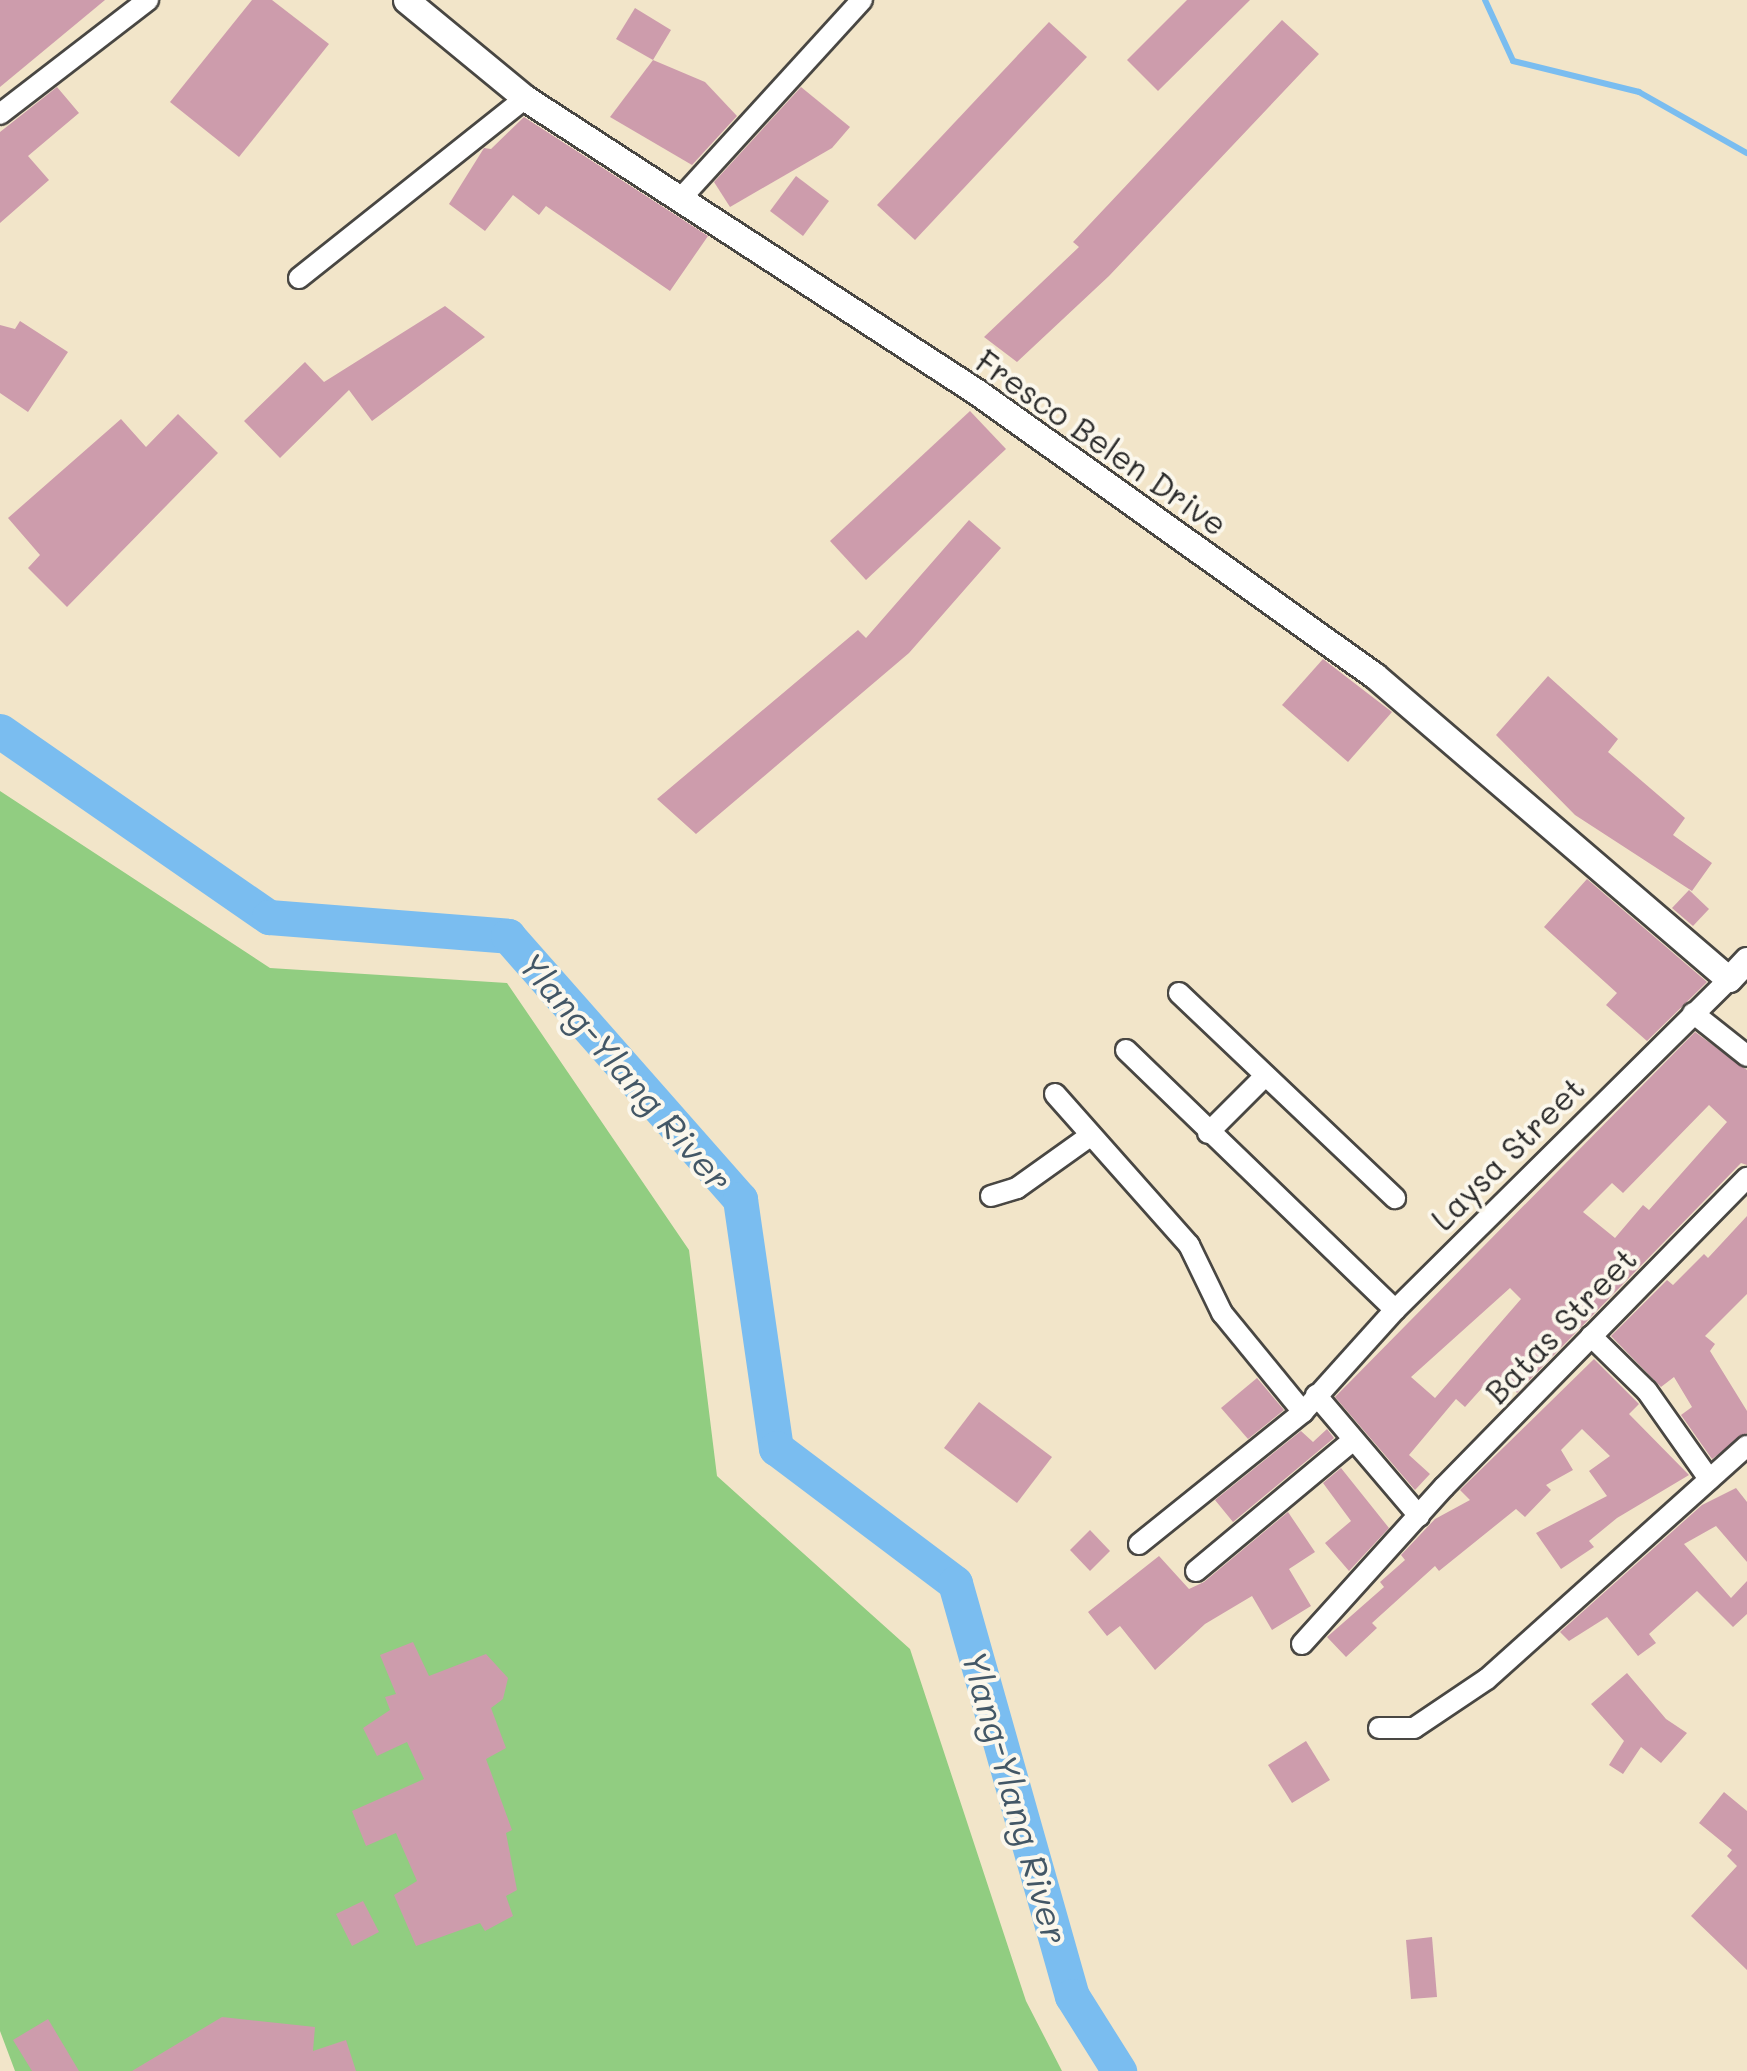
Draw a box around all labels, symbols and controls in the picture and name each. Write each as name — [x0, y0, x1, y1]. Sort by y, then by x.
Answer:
street label: Fresco Belen Drive — [969, 341, 1235, 543]
water label: Ylang-Ylang River — [511, 943, 741, 1199]
street label: Laysa Street — [1422, 1068, 1592, 1238]
street label: Batas Street — [1476, 1239, 1644, 1411]
water label: Ylang-Ylang River — [954, 1645, 1078, 1949]

